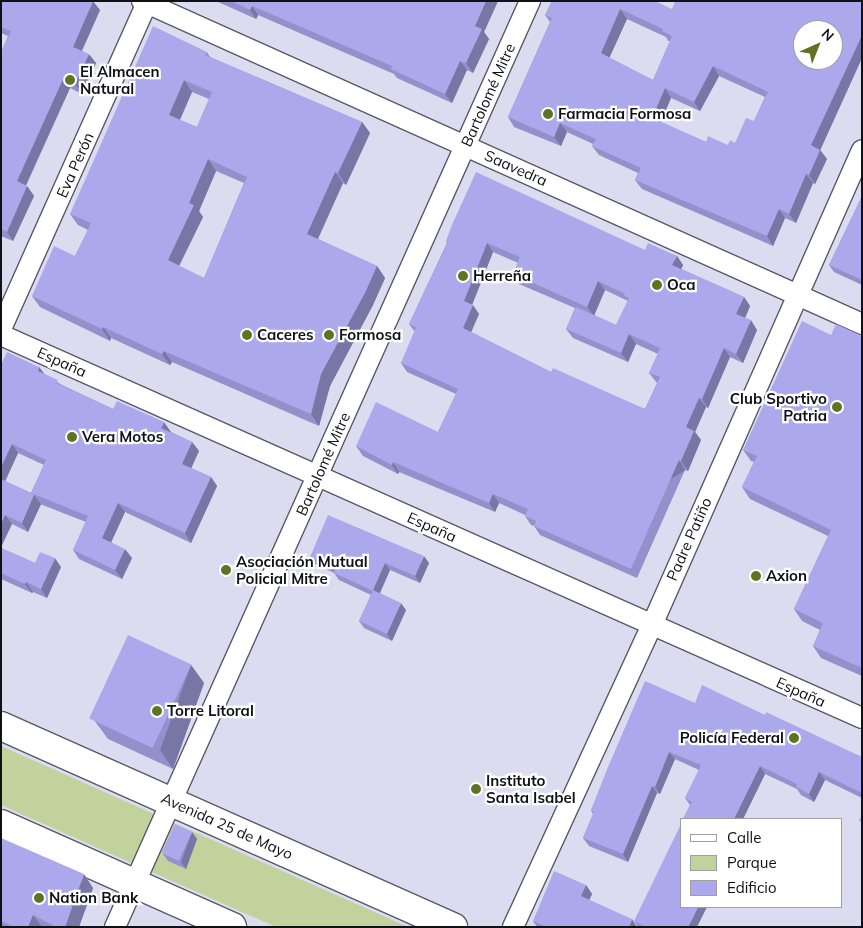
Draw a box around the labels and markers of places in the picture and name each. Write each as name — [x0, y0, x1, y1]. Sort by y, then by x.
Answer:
place label: El Almacen Natural — [80, 62, 160, 97]
marker: El Almacen Natural — [64, 74, 76, 86]
place label: Farmacia Formosa — [558, 105, 691, 123]
marker: Farmacia Formosa — [542, 108, 554, 120]
place label: Herreña — [473, 267, 531, 285]
marker: Herreña — [457, 270, 469, 282]
place label: Oca — [667, 276, 696, 294]
marker: Oca — [651, 279, 663, 291]
place label: Caceres — [257, 326, 313, 344]
place label: Formosa — [339, 326, 401, 344]
marker: Caceres — [241, 329, 253, 341]
marker: Formosa — [323, 329, 335, 341]
place label: Club Sportivo Patria — [730, 389, 827, 424]
marker: Club Sportivo Patria — [831, 401, 843, 413]
place label: Vera Motos — [82, 428, 163, 446]
marker: Vera Motos — [66, 431, 78, 443]
place label: Asociación Mutual Policial Mitre — [236, 552, 368, 587]
marker: Asociación Mutual Policial Mitre — [220, 564, 232, 576]
place label: Axion — [766, 567, 807, 585]
marker: Axion — [750, 570, 762, 582]
place label: Torre Litoral — [167, 702, 254, 720]
marker: Torre Litoral — [151, 705, 163, 717]
place label: Policía Federal — [680, 729, 784, 747]
marker: Policía Federal — [788, 732, 800, 744]
place label: Instituto Santa Isabel — [486, 771, 576, 806]
marker: Instituto Santa Isabel — [470, 783, 482, 795]
place label: Nation Bank — [49, 889, 138, 907]
marker: Nation Bank — [33, 892, 45, 904]

